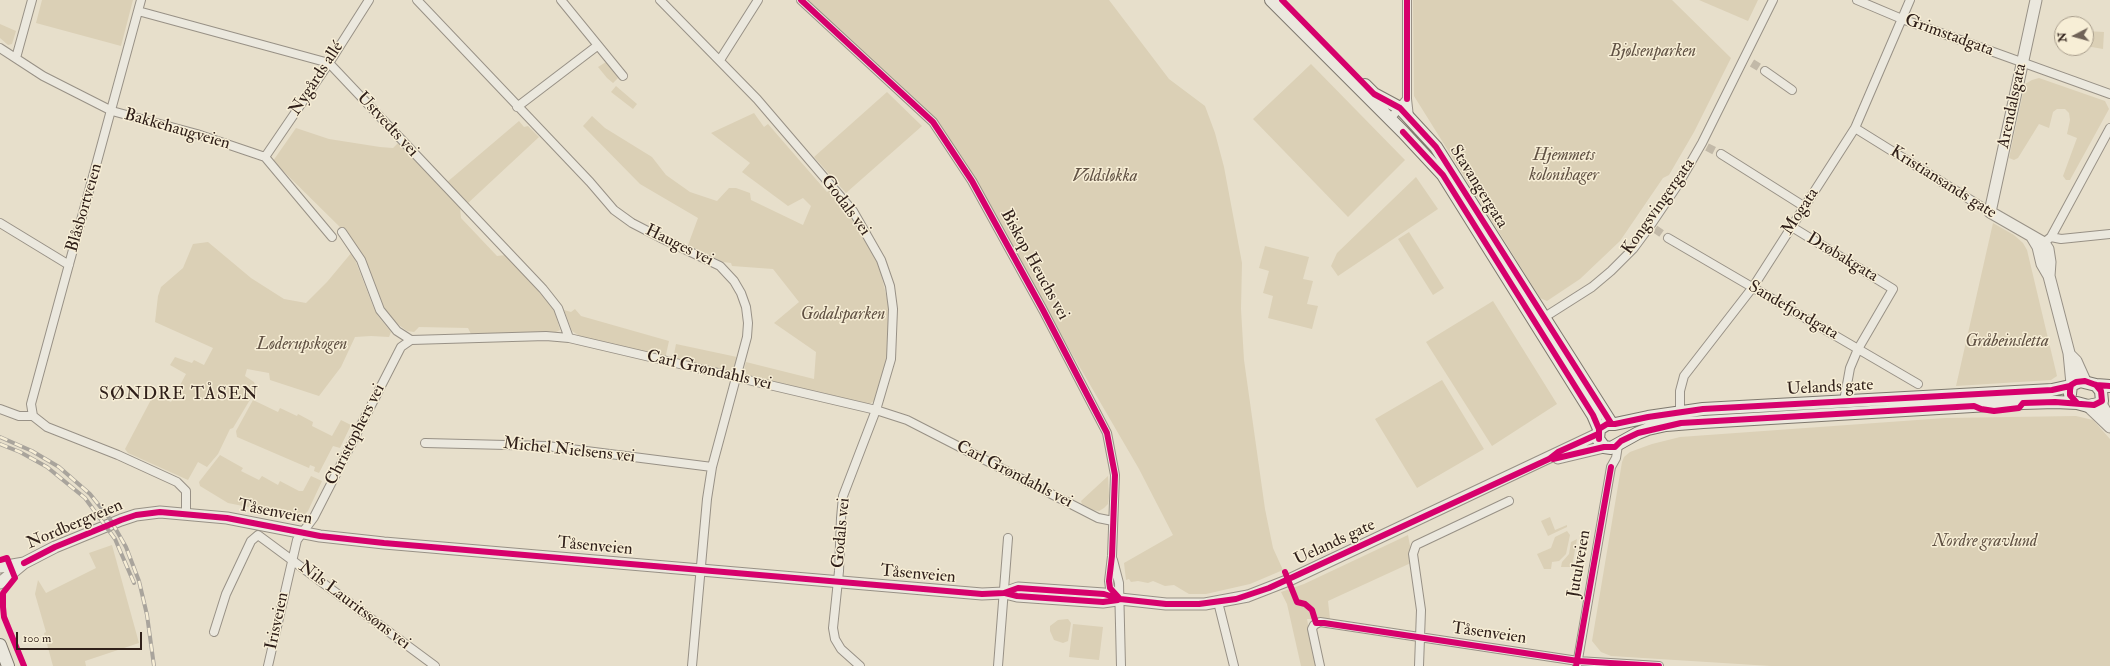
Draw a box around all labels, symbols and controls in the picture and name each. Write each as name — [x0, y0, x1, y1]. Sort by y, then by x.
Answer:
street label: Grimstadgata — [1902, 11, 1996, 61]
north arrow — [2054, 16, 2094, 56]
text: N — [2056, 32, 2070, 43]
street label: Nygårds allé — [286, 38, 348, 120]
park label: Bjølsenparken — [1610, 42, 1696, 62]
street label: Arendalsgata — [1994, 62, 2032, 150]
street label: Ustvedts vei — [352, 88, 422, 162]
street label: Bakkehaugveien — [122, 105, 232, 155]
street label: Stavangergata — [1444, 142, 1512, 232]
street label: Kristiansands gate — [1886, 142, 2000, 224]
park label: Hjemmets kolonihager — [1529, 146, 1599, 186]
street label: Kongsvingergata — [1618, 155, 1700, 259]
street label: Blåsbortveien — [63, 161, 107, 255]
park label: Voldsløkka — [1072, 167, 1138, 187]
street label: Godals vei — [816, 172, 874, 240]
street label: Mogata — [1778, 185, 1824, 239]
street label: Biskop Heuchs vei — [995, 206, 1073, 324]
street label: Hauges vei — [642, 221, 716, 271]
street label: Drøbakgata — [1803, 229, 1881, 287]
street label: Sandefjordgata — [1744, 277, 1842, 345]
park label: Godalsparken — [801, 305, 885, 325]
park label: Gråbeinsletta — [1965, 332, 2049, 352]
park label: Løderupskogen — [257, 335, 347, 355]
street label: Carl Grøndahls vei — [644, 347, 774, 395]
street label: Uelands gate — [1786, 376, 1874, 400]
street label: Christophers vei — [322, 381, 390, 489]
district label: SØNDRE TÅSEN — [99, 384, 259, 406]
street label: Michel Nielsens vei — [502, 434, 636, 468]
street label: Carl Grøndahls vei — [952, 437, 1076, 513]
street label: Nordbergveien — [24, 496, 126, 554]
street label: Tåsenveien — [236, 496, 314, 530]
street label: Godals vei — [829, 497, 855, 569]
street label: Uelands gate — [1291, 515, 1379, 571]
street label: Jutulveien — [1564, 529, 1596, 599]
park label: Nordre gravlund — [1933, 532, 2037, 552]
street label: Tåsenveien — [557, 534, 633, 560]
street label: Nils Lauritssøns vei — [294, 557, 414, 655]
street label: Tåsenveien — [880, 562, 956, 588]
street label: Irisveien — [262, 590, 294, 652]
street label: Tåsenveien — [1450, 619, 1528, 649]
scale bar — [18, 624, 144, 650]
text: 100 m — [23, 631, 51, 646]

